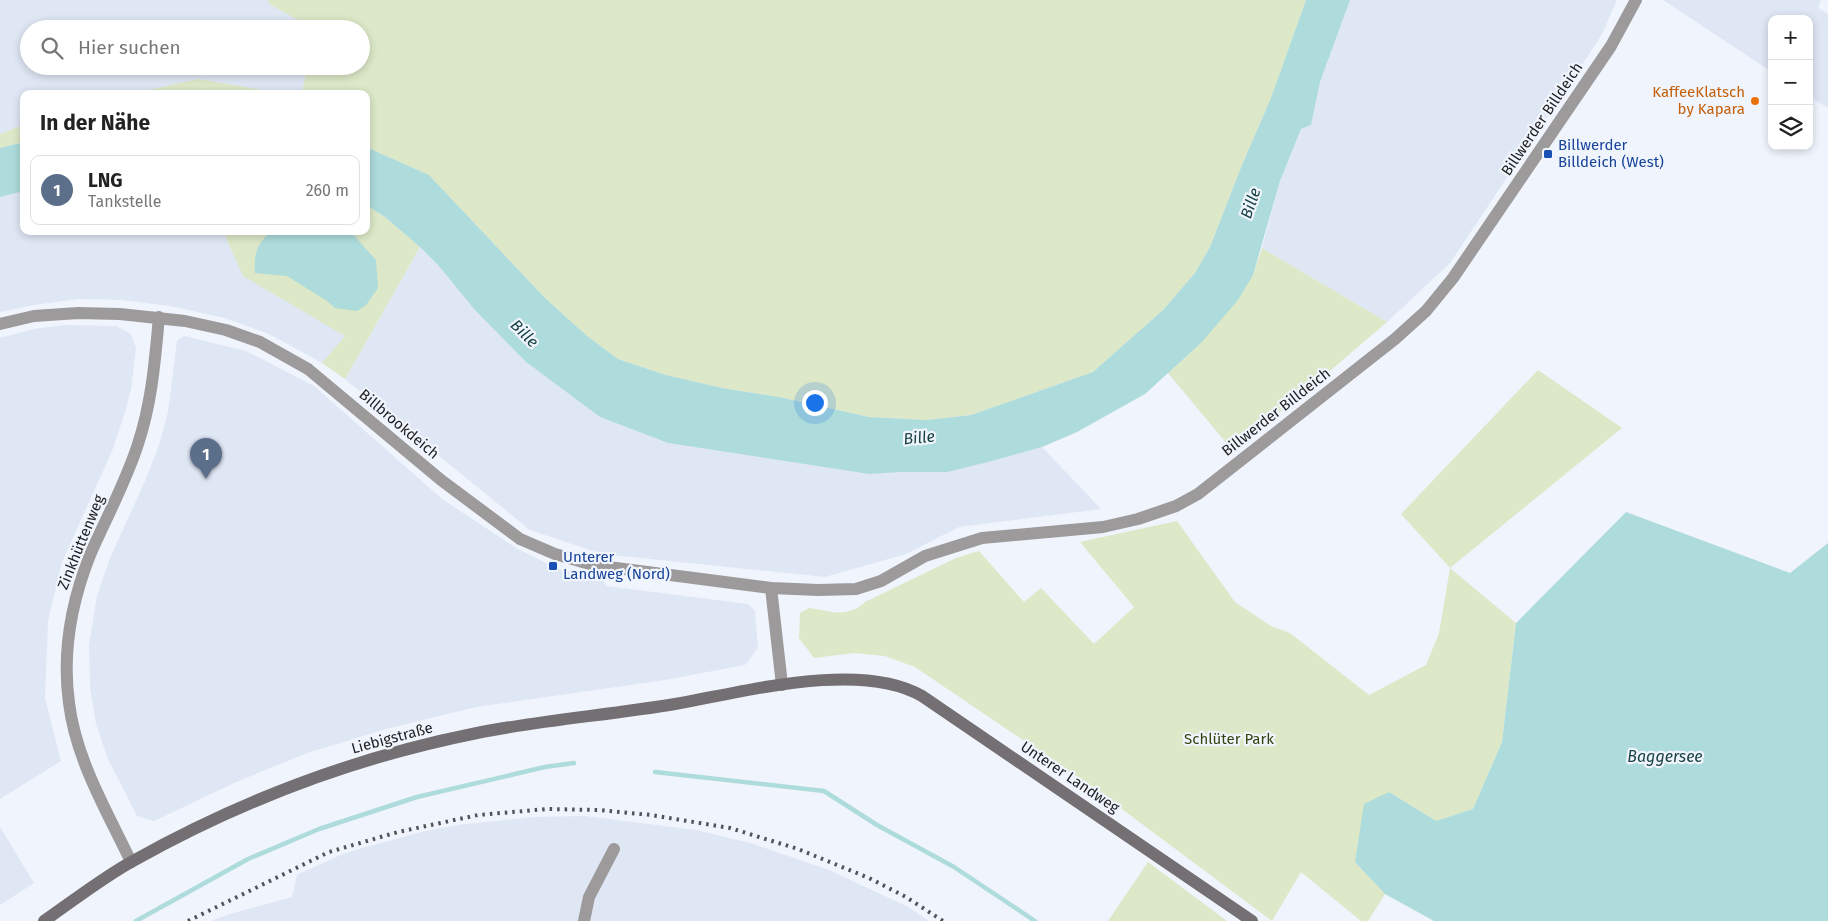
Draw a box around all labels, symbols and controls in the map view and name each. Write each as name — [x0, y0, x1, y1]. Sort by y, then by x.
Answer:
map controls — [1768, 15, 1813, 150]
button: + — [1768, 15, 1813, 60]
search box — [20, 20, 370, 75]
icon: search — [38, 34, 66, 62]
text: Hier suchen — [78, 36, 181, 59]
street label: Billwerder Billdeich — [1497, 59, 1587, 179]
button: − — [1768, 60, 1813, 105]
place label: KaffeeKlatsch by Kapara — [1652, 83, 1745, 118]
marker: KaffeeKlatsch by Kapara — [1749, 95, 1761, 107]
button: layers — [1768, 105, 1813, 150]
text: In der Nähe — [40, 110, 150, 136]
place label: Billwerder Billdeich (West) — [1558, 136, 1664, 171]
marker: Billwerder Billdeich (West) — [1542, 148, 1554, 160]
text: LNG — [88, 169, 123, 192]
text: 1 — [53, 181, 61, 200]
text: 260 m — [306, 181, 349, 200]
water label: Bille — [1236, 185, 1265, 221]
text: Tankstelle — [88, 192, 161, 211]
water label: Bille — [507, 315, 543, 351]
street label: Billwerder Billdeich — [1218, 364, 1334, 460]
street label: Billbrookdeich — [355, 385, 443, 463]
your location — [802, 390, 828, 416]
water label: Bille — [902, 426, 936, 449]
pin: 1 — [190, 438, 222, 479]
street label: Zinkhüttenweg — [54, 492, 108, 592]
place label: Unterer Landweg (Nord) — [563, 548, 670, 583]
marker: Unterer Landweg (Nord) — [547, 560, 559, 572]
street label: Liebigstraße — [349, 718, 435, 758]
park label: Schlüter Park — [1184, 730, 1274, 748]
street label: Unterer Landweg — [1017, 737, 1123, 817]
water label: Baggersee — [1627, 747, 1703, 766]

